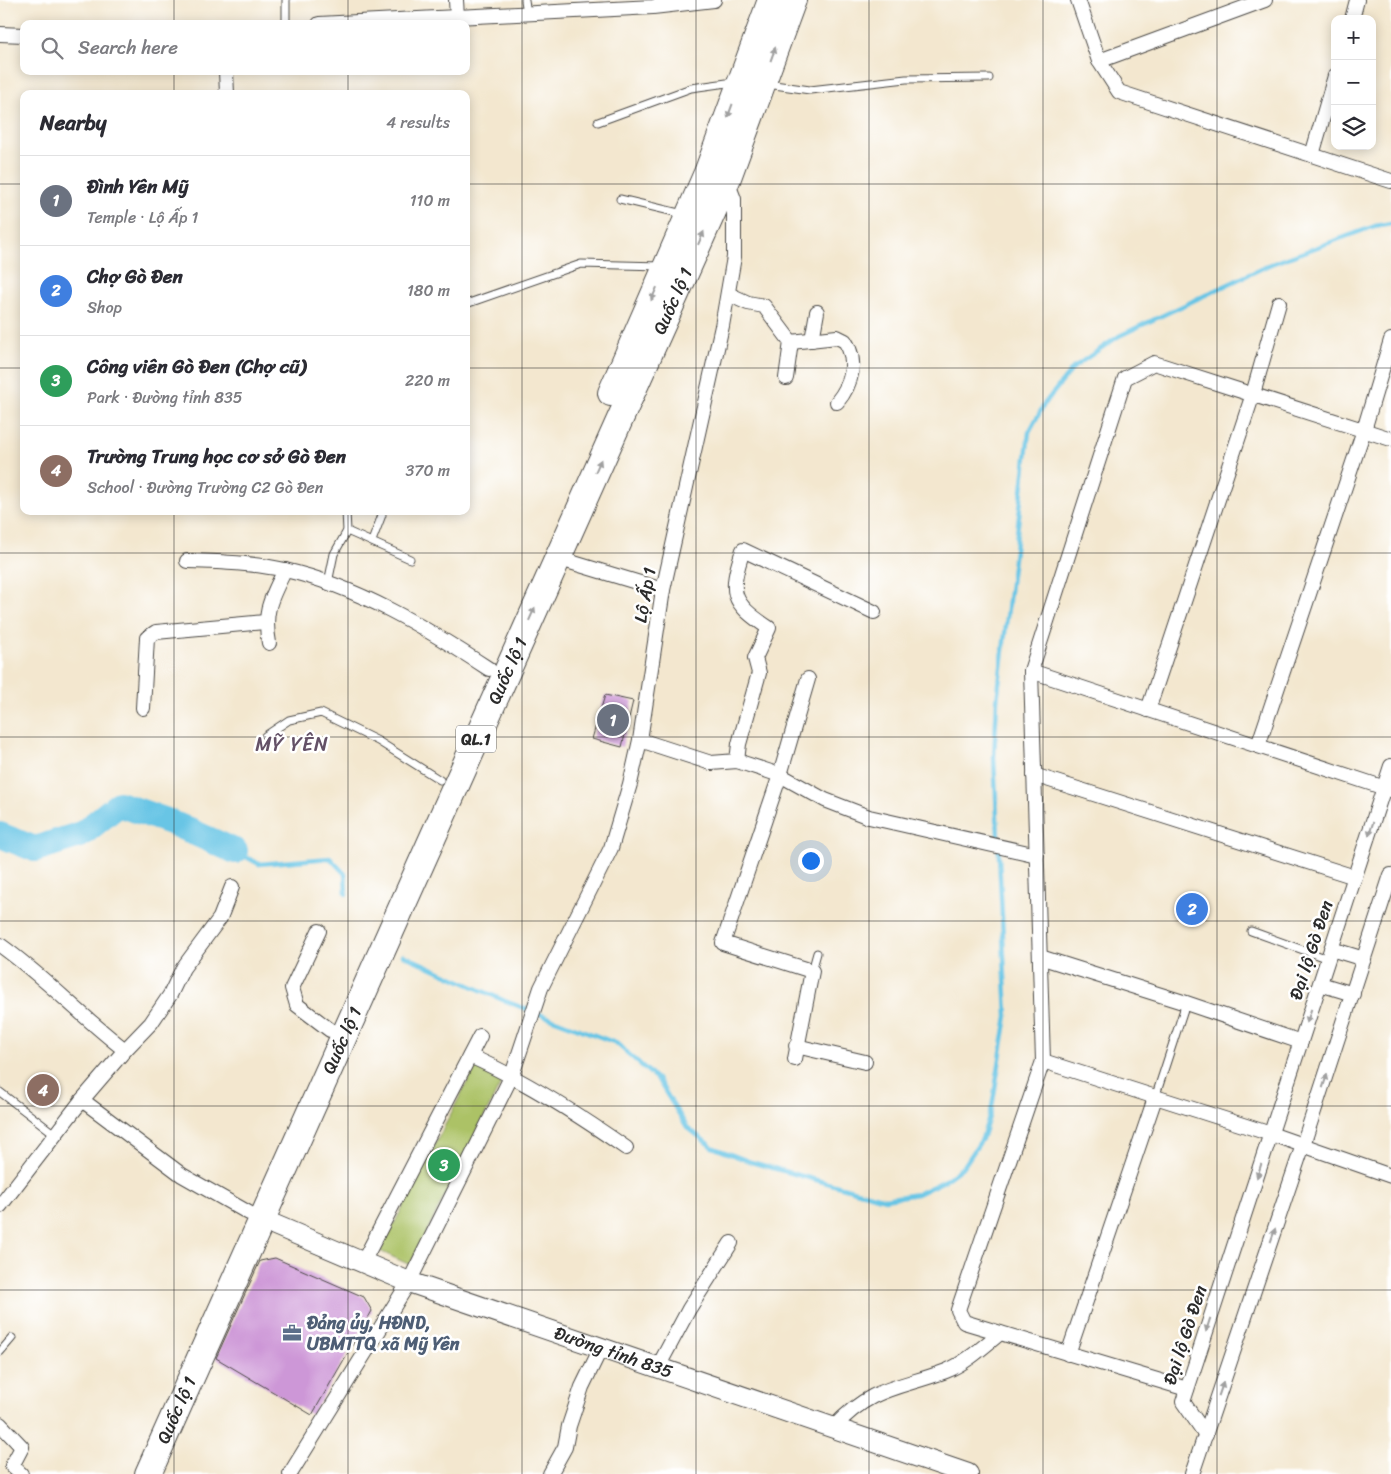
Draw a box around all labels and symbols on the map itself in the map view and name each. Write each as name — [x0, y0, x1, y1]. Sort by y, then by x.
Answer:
one-way arrow — [769, 46, 777, 61]
one-way arrow — [726, 104, 733, 119]
one-way arrow — [697, 231, 705, 245]
street label: Quốc lộ 1 — [644, 262, 702, 340]
one-way arrow — [650, 287, 658, 301]
one-way arrow — [594, 459, 602, 473]
street label: Lộ Ấp 1 — [624, 564, 666, 625]
one-way arrow — [528, 607, 536, 621]
street label: Quốc lộ 1 — [478, 632, 537, 710]
pin: 1 — [597, 701, 629, 739]
road number: QL.1 — [456, 726, 496, 752]
district label: MỸ YÊN — [255, 727, 329, 762]
one-way arrow — [1366, 821, 1374, 836]
your location — [798, 848, 824, 874]
pin: 2 — [1176, 890, 1208, 928]
street label: Đại lộ Gò Đen — [1280, 896, 1342, 1004]
street label: Quốc lộ 1 — [313, 1001, 371, 1079]
one-way arrow — [1305, 1009, 1313, 1024]
pin: 4 — [27, 1071, 59, 1109]
one-way arrow — [1321, 1073, 1329, 1088]
pin: 3 — [428, 1146, 460, 1184]
one-way arrow — [1254, 1163, 1262, 1178]
one-way arrow — [1269, 1227, 1277, 1242]
street label: Đại lộ Gò Đen — [1154, 1281, 1216, 1389]
place label: Đảng ủy, HĐND, UBMTTQ xã Mỹ Yên — [306, 1307, 460, 1360]
street label: Đường tỉnh 835 — [550, 1317, 677, 1388]
one-way arrow — [1204, 1318, 1212, 1333]
office icon: Đảng ủy, HĐND, UBMTTQ xã Mỹ Yên — [281, 1322, 303, 1344]
street label: Quốc lộ 1 — [148, 1371, 206, 1449]
one-way arrow — [1218, 1381, 1226, 1396]

